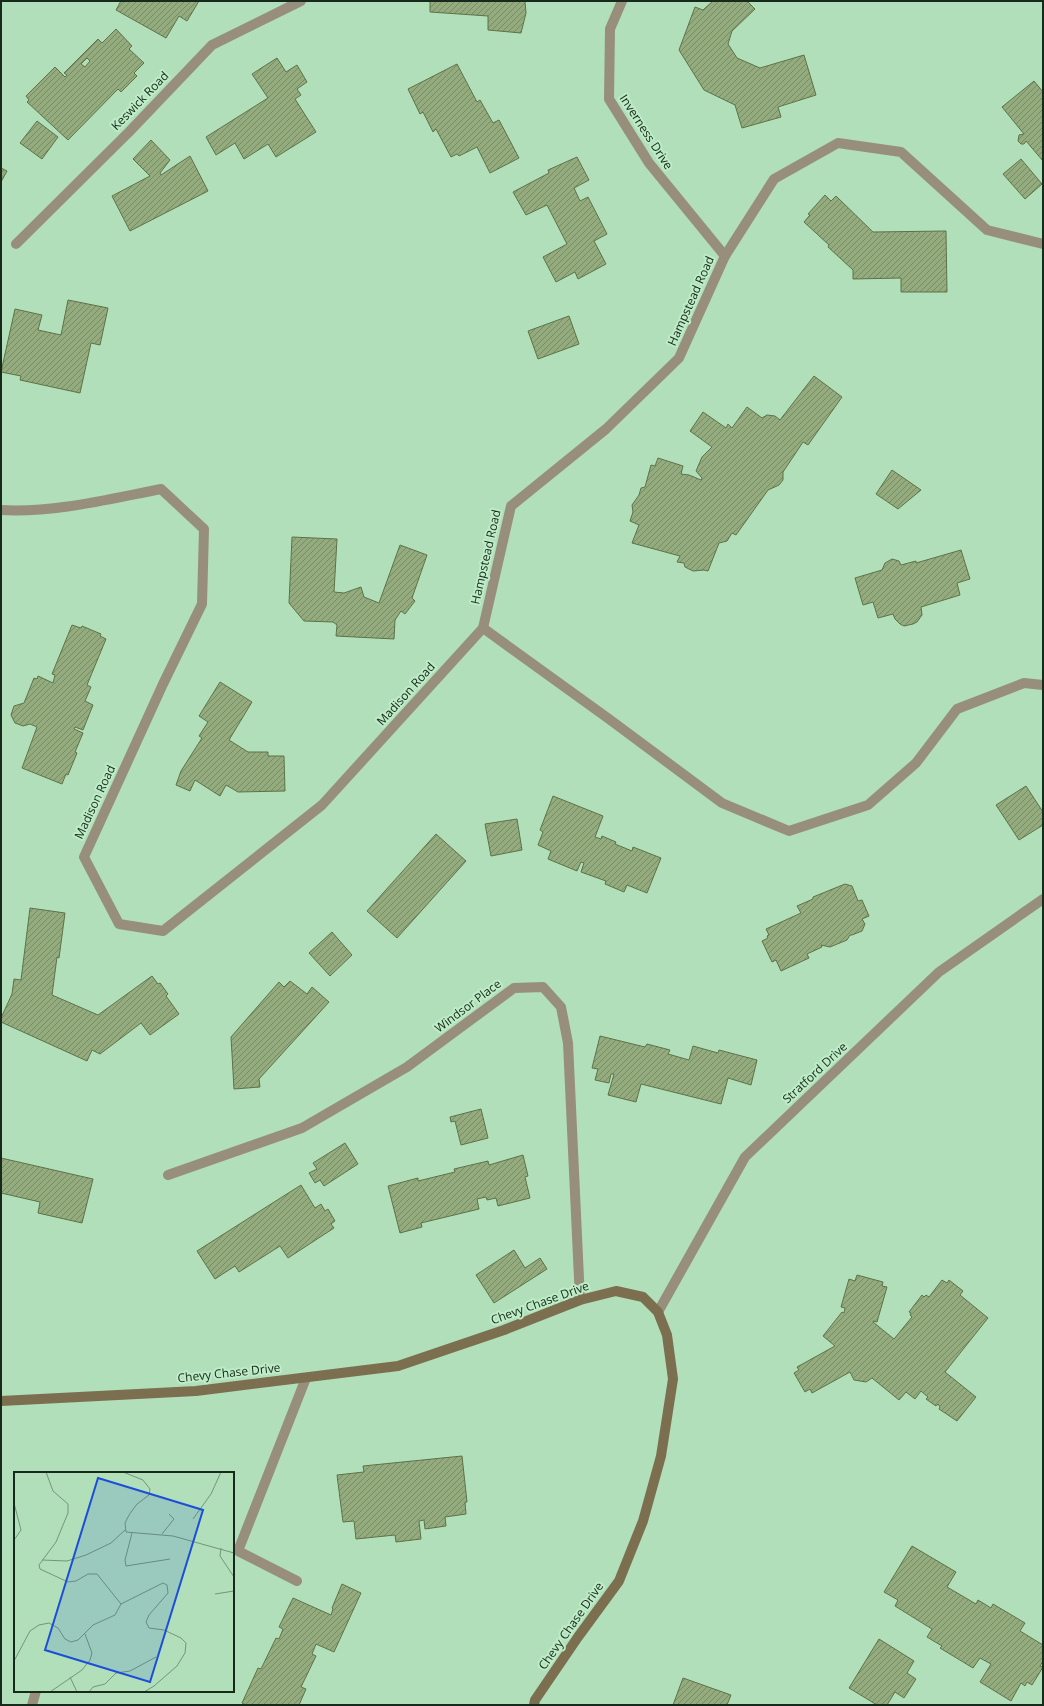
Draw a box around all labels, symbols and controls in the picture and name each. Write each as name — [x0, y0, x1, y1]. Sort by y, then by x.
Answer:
street label: Keswick Road — [107, 67, 172, 134]
street label: Inverness Drive — [616, 91, 677, 173]
street label: Hampstead Road — [663, 253, 718, 348]
street label: Hampstead Road — [466, 508, 505, 606]
street label: Madison Road — [373, 658, 439, 729]
street label: Madison Road — [70, 762, 119, 842]
street label: Windsor Place — [431, 975, 505, 1036]
street label: Stratford Drive — [779, 1038, 851, 1107]
street label: Chevy Chase Drive — [488, 1277, 592, 1328]
street label: Chevy Chase Drive — [177, 1359, 281, 1386]
inset map — [14, 1472, 234, 1692]
street label: Chevy Chase Drive — [534, 1578, 607, 1673]

